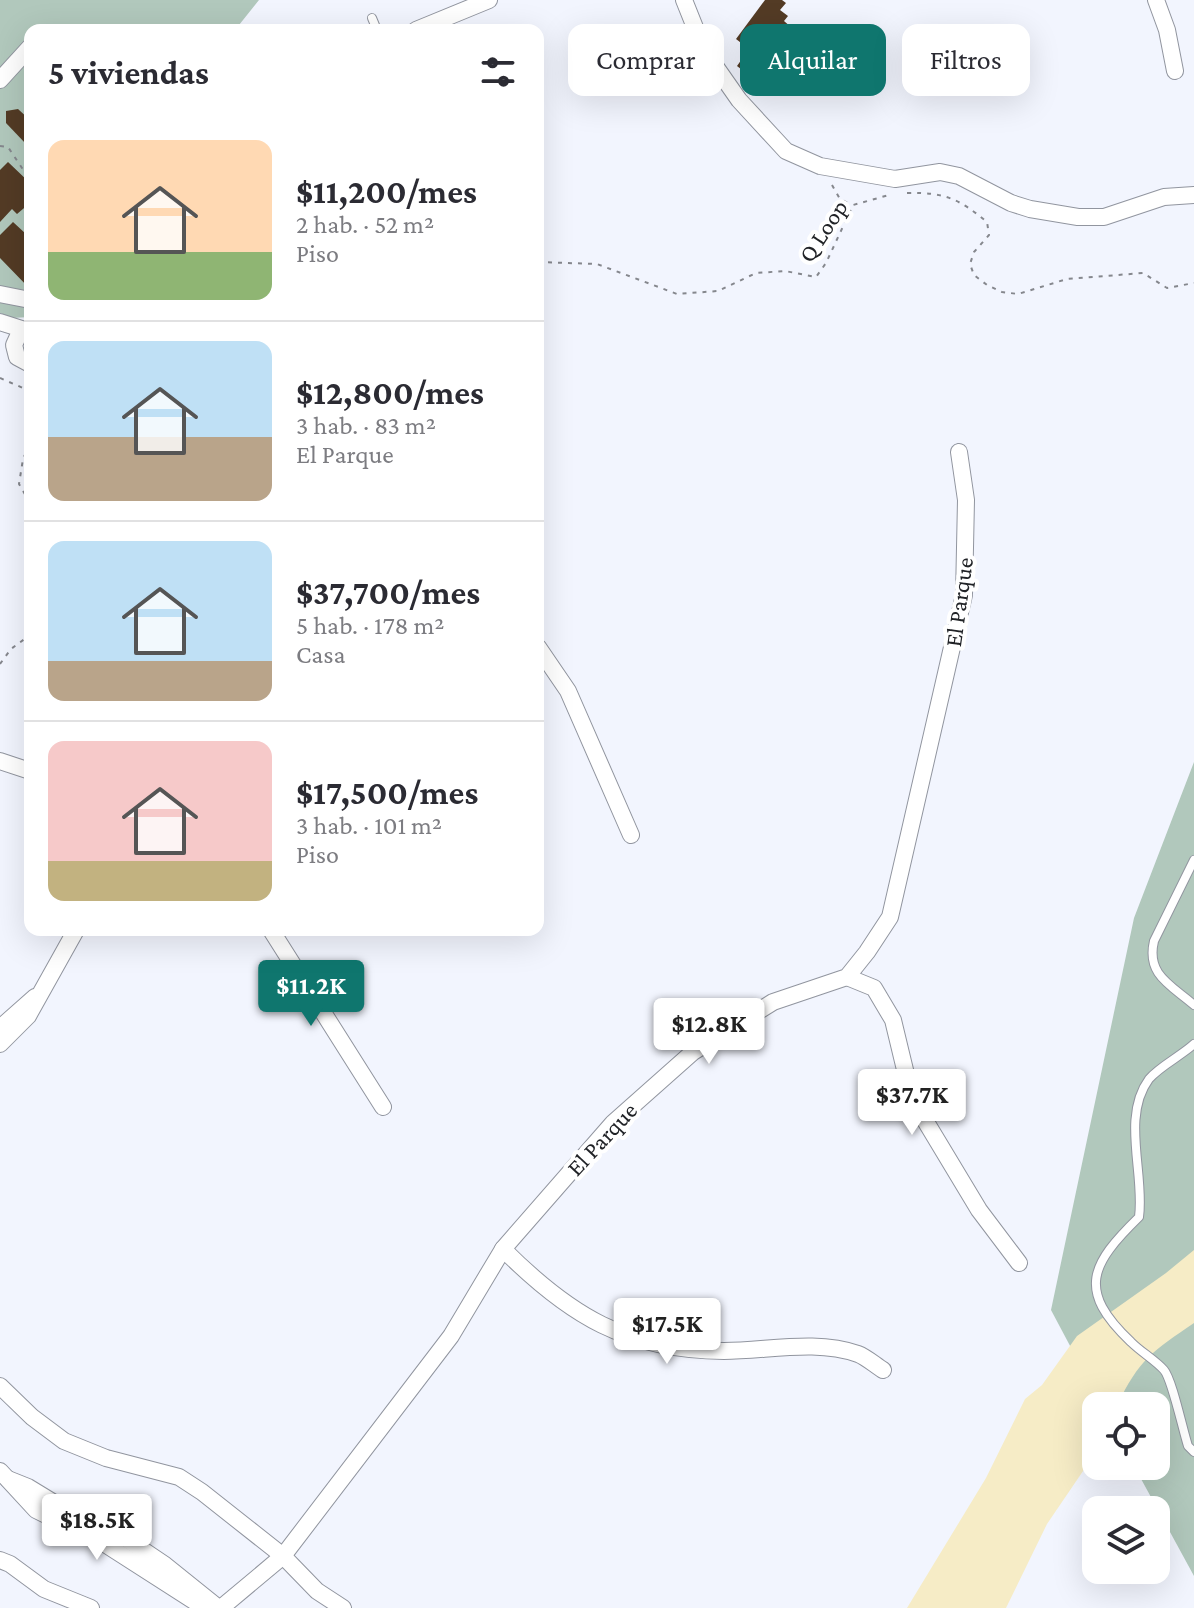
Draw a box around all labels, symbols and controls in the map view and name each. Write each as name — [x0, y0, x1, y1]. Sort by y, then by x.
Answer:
chip: Comprar — [568, 24, 724, 96]
chip: Alquilar — [740, 24, 886, 96]
chip: Filtros — [902, 24, 1030, 96]
icon: filters — [476, 50, 520, 94]
text: 5 viviendas — [48, 54, 209, 91]
icon: home — [112, 172, 208, 268]
text: $11,200/mes — [296, 173, 477, 210]
street label: Q Loop — [792, 194, 853, 267]
text: 2 hab. · 52 m² — [296, 210, 434, 239]
text: Piso — [296, 239, 339, 268]
icon: home — [112, 373, 208, 469]
text: $12,800/mes — [296, 374, 484, 411]
text: 3 hab. · 83 m² — [296, 411, 436, 440]
text: El Parque — [296, 440, 394, 469]
street label: El Parque — [939, 555, 978, 648]
icon: home — [112, 573, 208, 669]
text: $37,700/mes — [296, 574, 480, 611]
text: 5 hab. · 178 m² — [296, 611, 444, 640]
text: Casa — [296, 640, 346, 669]
icon: home — [112, 773, 208, 869]
text: $17,500/mes — [296, 774, 478, 811]
text: 3 hab. · 101 m² — [296, 811, 442, 840]
text: Piso — [296, 840, 339, 869]
pin: $11.2K — [246, 960, 376, 1028]
text: $11.2K — [276, 971, 346, 1000]
pin: $12.8K — [644, 998, 774, 1066]
text: $12.8K — [672, 1009, 746, 1038]
pin: $37.7K — [847, 1069, 977, 1137]
text: $37.7K — [876, 1080, 948, 1109]
street label: El Parque — [561, 1096, 642, 1181]
pin: $17.5K — [602, 1298, 732, 1366]
text: $17.5K — [632, 1309, 702, 1338]
map controls — [1082, 1392, 1170, 1584]
button: locate — [1082, 1392, 1170, 1480]
pin: $18.5K — [32, 1494, 162, 1562]
button: layers — [1082, 1496, 1170, 1584]
text: $18.5K — [60, 1505, 134, 1534]

